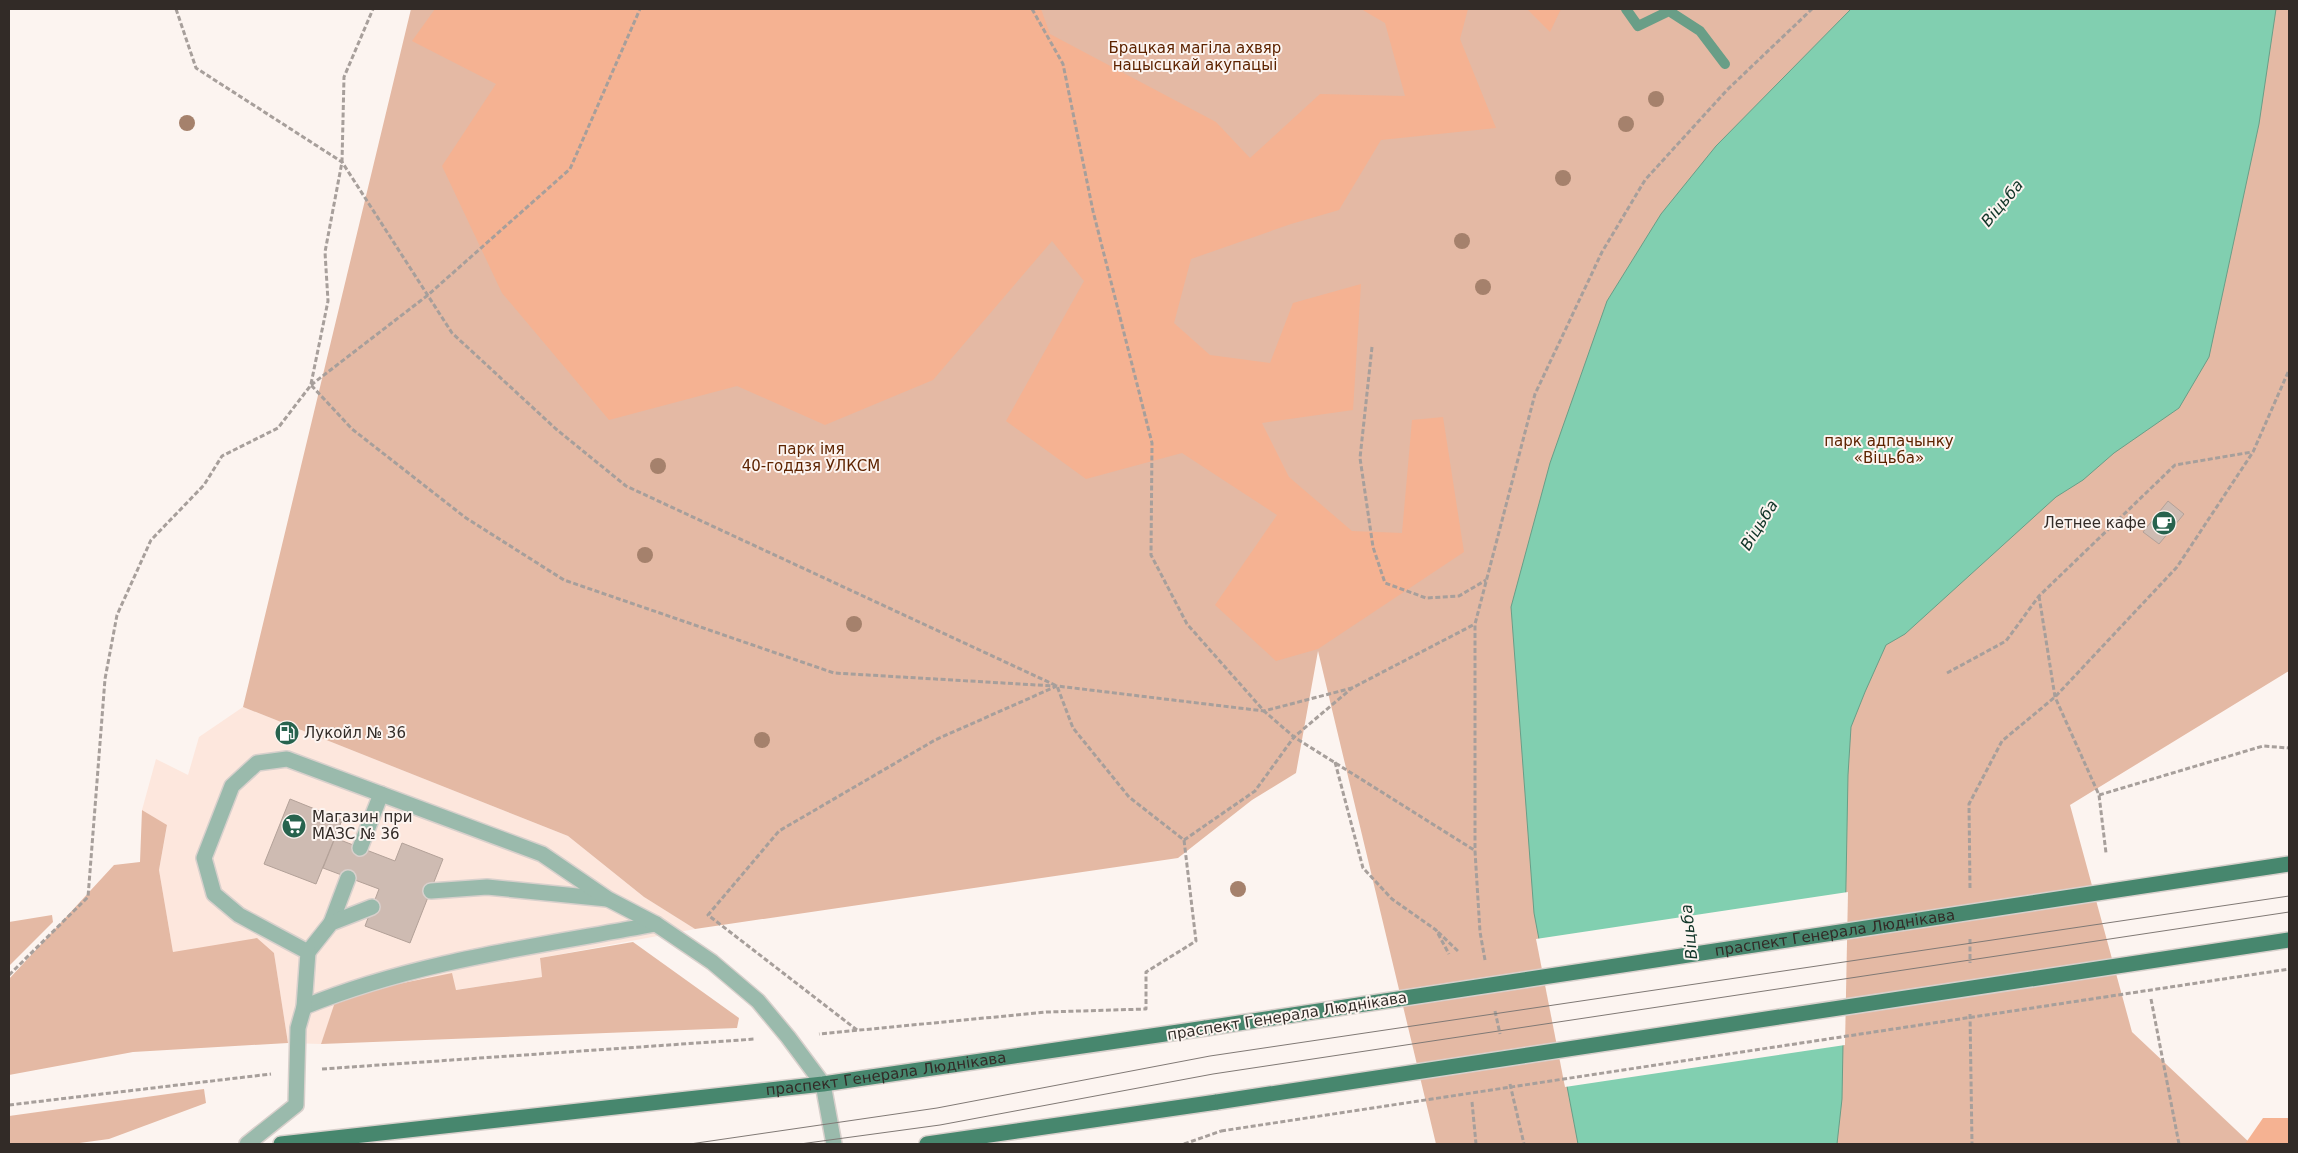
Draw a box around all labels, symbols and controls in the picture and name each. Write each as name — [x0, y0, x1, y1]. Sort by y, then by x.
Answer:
park label: Брацкая магіла ахвяр нацысцкай акупацыі — [1109, 39, 1281, 74]
water label: Віцьба — [1977, 176, 2027, 230]
park label: парк адпачынку «Віцьба» — [1824, 432, 1954, 467]
park label: парк імя 40-годдзя УЛКСМ — [742, 440, 880, 475]
water label: Віцьба — [1736, 496, 1782, 554]
cafe icon: Летнее кафе — [2151, 510, 2177, 536]
place label: Летнее кафе — [2043, 514, 2146, 532]
fuel station icon: Лукойл № 36 — [274, 720, 300, 746]
place label: Лукойл № 36 — [304, 724, 406, 742]
place label: Магазин при МАЗС № 36 — [312, 808, 413, 843]
supermarket icon: Магазин при МАЗС № 36 — [281, 813, 307, 839]
water label: Віцьба — [1677, 903, 1701, 961]
street label: праспект Генерала Люднікава — [1713, 906, 1956, 960]
street label: праспект Генерала Люднікава — [1166, 988, 1408, 1044]
street label: праспект Генерала Люднікава — [765, 1048, 1007, 1099]

